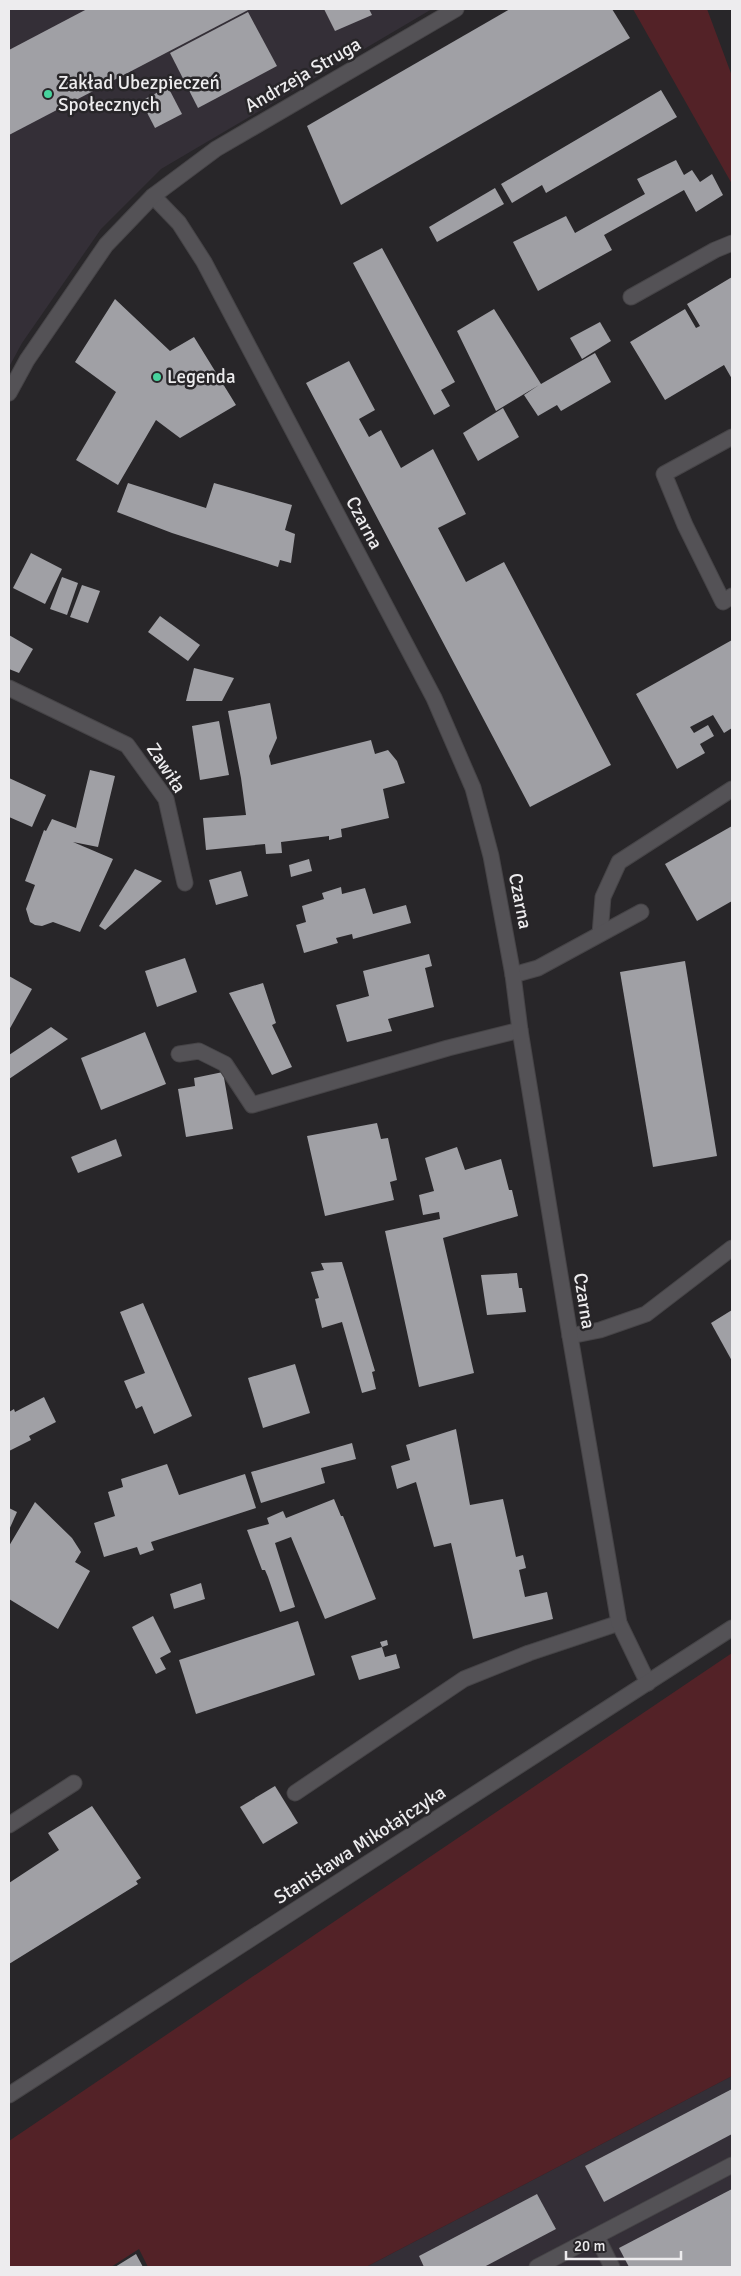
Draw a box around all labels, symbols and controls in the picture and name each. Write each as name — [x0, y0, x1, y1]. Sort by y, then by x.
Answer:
street label: Andrzeja Struga — [241, 32, 365, 118]
place label: Zakład Ubezpieczeń Społecznych — [58, 71, 220, 117]
marker: Zakład Ubezpieczeń Społecznych — [42, 88, 54, 100]
place label: Legenda — [167, 365, 236, 389]
marker: Legenda — [151, 371, 163, 383]
street label: Czarna — [340, 492, 388, 554]
street label: Zawiła — [141, 738, 191, 798]
street label: Czarna — [503, 871, 537, 931]
street label: Czarna — [568, 1271, 600, 1331]
street label: Stanisława Mikołajczyka — [270, 1780, 450, 1910]
scale bar — [566, 2228, 681, 2260]
text: 20 m — [574, 2237, 605, 2255]

